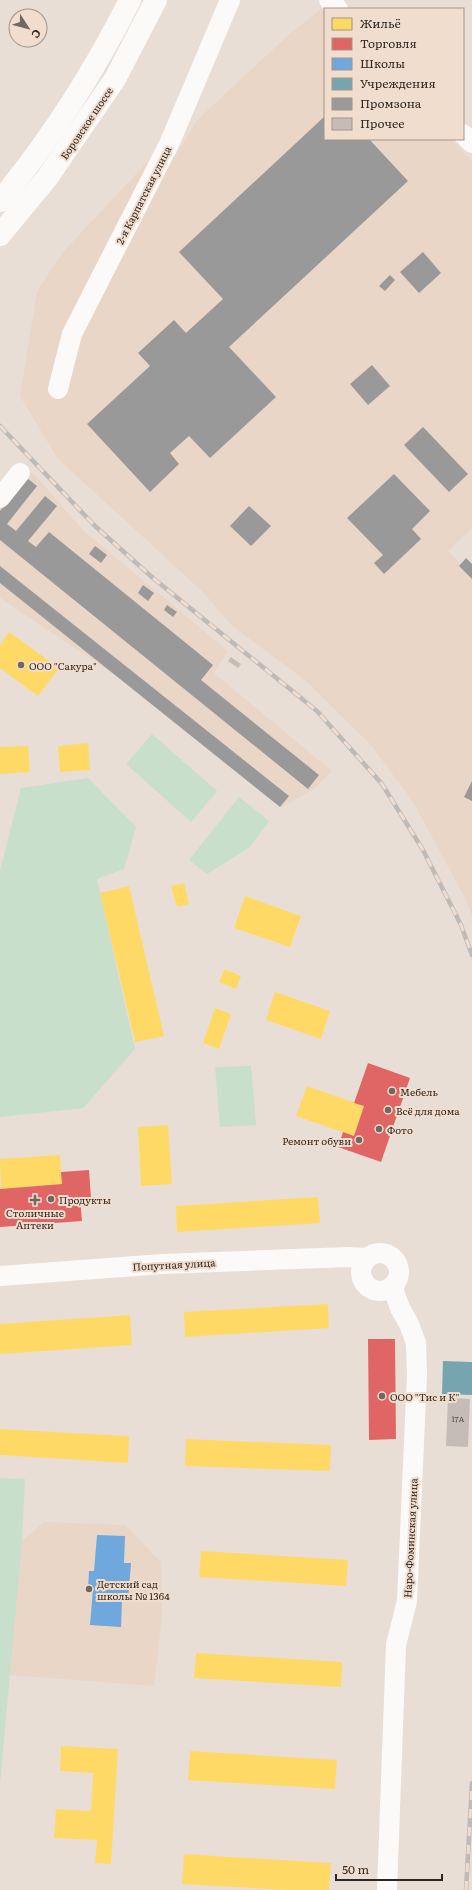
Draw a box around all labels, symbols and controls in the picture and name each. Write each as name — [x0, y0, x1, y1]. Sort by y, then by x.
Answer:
north arrow — [8, 8, 48, 48]
legend — [324, 8, 464, 140]
text: Жильё — [360, 14, 401, 32]
text: С — [28, 27, 46, 42]
text: Торговля — [360, 34, 417, 52]
text: Школы — [360, 54, 405, 72]
text: Учреждения — [360, 74, 436, 92]
street label: Боровское шоссе — [56, 84, 116, 162]
text: Промзона — [360, 94, 422, 112]
text: Прочее — [360, 114, 404, 132]
street label: 2-я Карпатская улица — [112, 143, 175, 247]
place label: ООО "Сакура" — [29, 658, 97, 673]
marker: ООО "Сакура" — [16, 660, 26, 670]
place label: Мебель — [400, 1084, 438, 1099]
marker: Мебель — [387, 1086, 397, 1096]
place label: Всё для дома — [396, 1103, 460, 1118]
marker: Всё для дома — [383, 1105, 393, 1115]
place label: Фото — [387, 1122, 413, 1137]
marker: Фото — [374, 1124, 384, 1134]
place label: Ремонт обуви — [282, 1133, 351, 1148]
marker: Ремонт обуви — [354, 1135, 364, 1145]
place label: Продукты — [59, 1192, 111, 1207]
marker: Продукты — [46, 1194, 56, 1204]
marker: Столичные Аптеки — [30, 1195, 40, 1205]
place label: Столичные Аптеки — [6, 1205, 64, 1232]
street label: Попутная улица — [132, 1254, 216, 1274]
place label: ООО "Тис и К" — [390, 1389, 459, 1404]
marker: ООО "Тис и К" — [377, 1391, 387, 1401]
house number: 17А — [452, 1413, 465, 1424]
street label: Наро-Фоминская улица — [399, 1477, 421, 1598]
place label: Детский сад школы № 1364 — [97, 1576, 170, 1603]
marker: Детский сад школы № 1364 — [84, 1584, 94, 1594]
scale bar — [336, 1856, 442, 1882]
text: 50 m — [342, 1860, 369, 1878]

